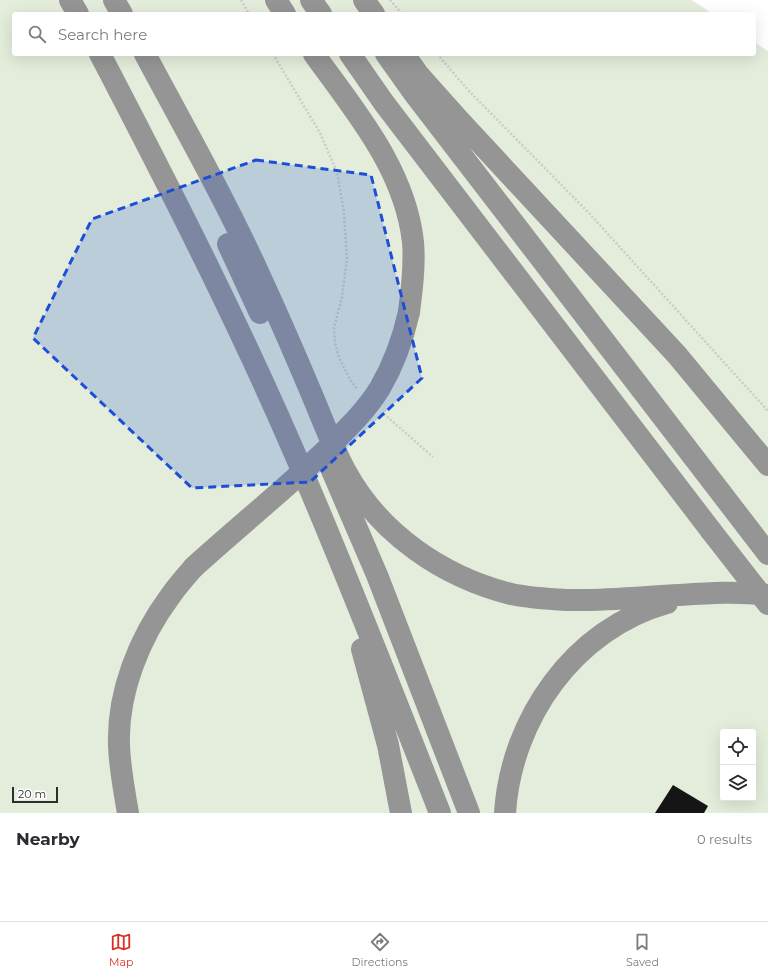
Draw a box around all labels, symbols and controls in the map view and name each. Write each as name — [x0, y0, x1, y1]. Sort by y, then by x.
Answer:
search box — [12, 12, 756, 56]
icon: search — [26, 23, 48, 45]
text: Search here — [58, 25, 147, 44]
map controls — [720, 729, 756, 801]
button: locate — [720, 729, 756, 765]
button: layers — [720, 765, 756, 801]
scale bar — [12, 785, 58, 804]
text: 20 m — [18, 787, 46, 801]
text: Nearby — [16, 829, 80, 849]
text: 0 results — [697, 831, 752, 847]
tab: Map — [109, 931, 133, 969]
tab: Directions — [352, 931, 408, 969]
tab: Saved — [626, 931, 659, 969]

